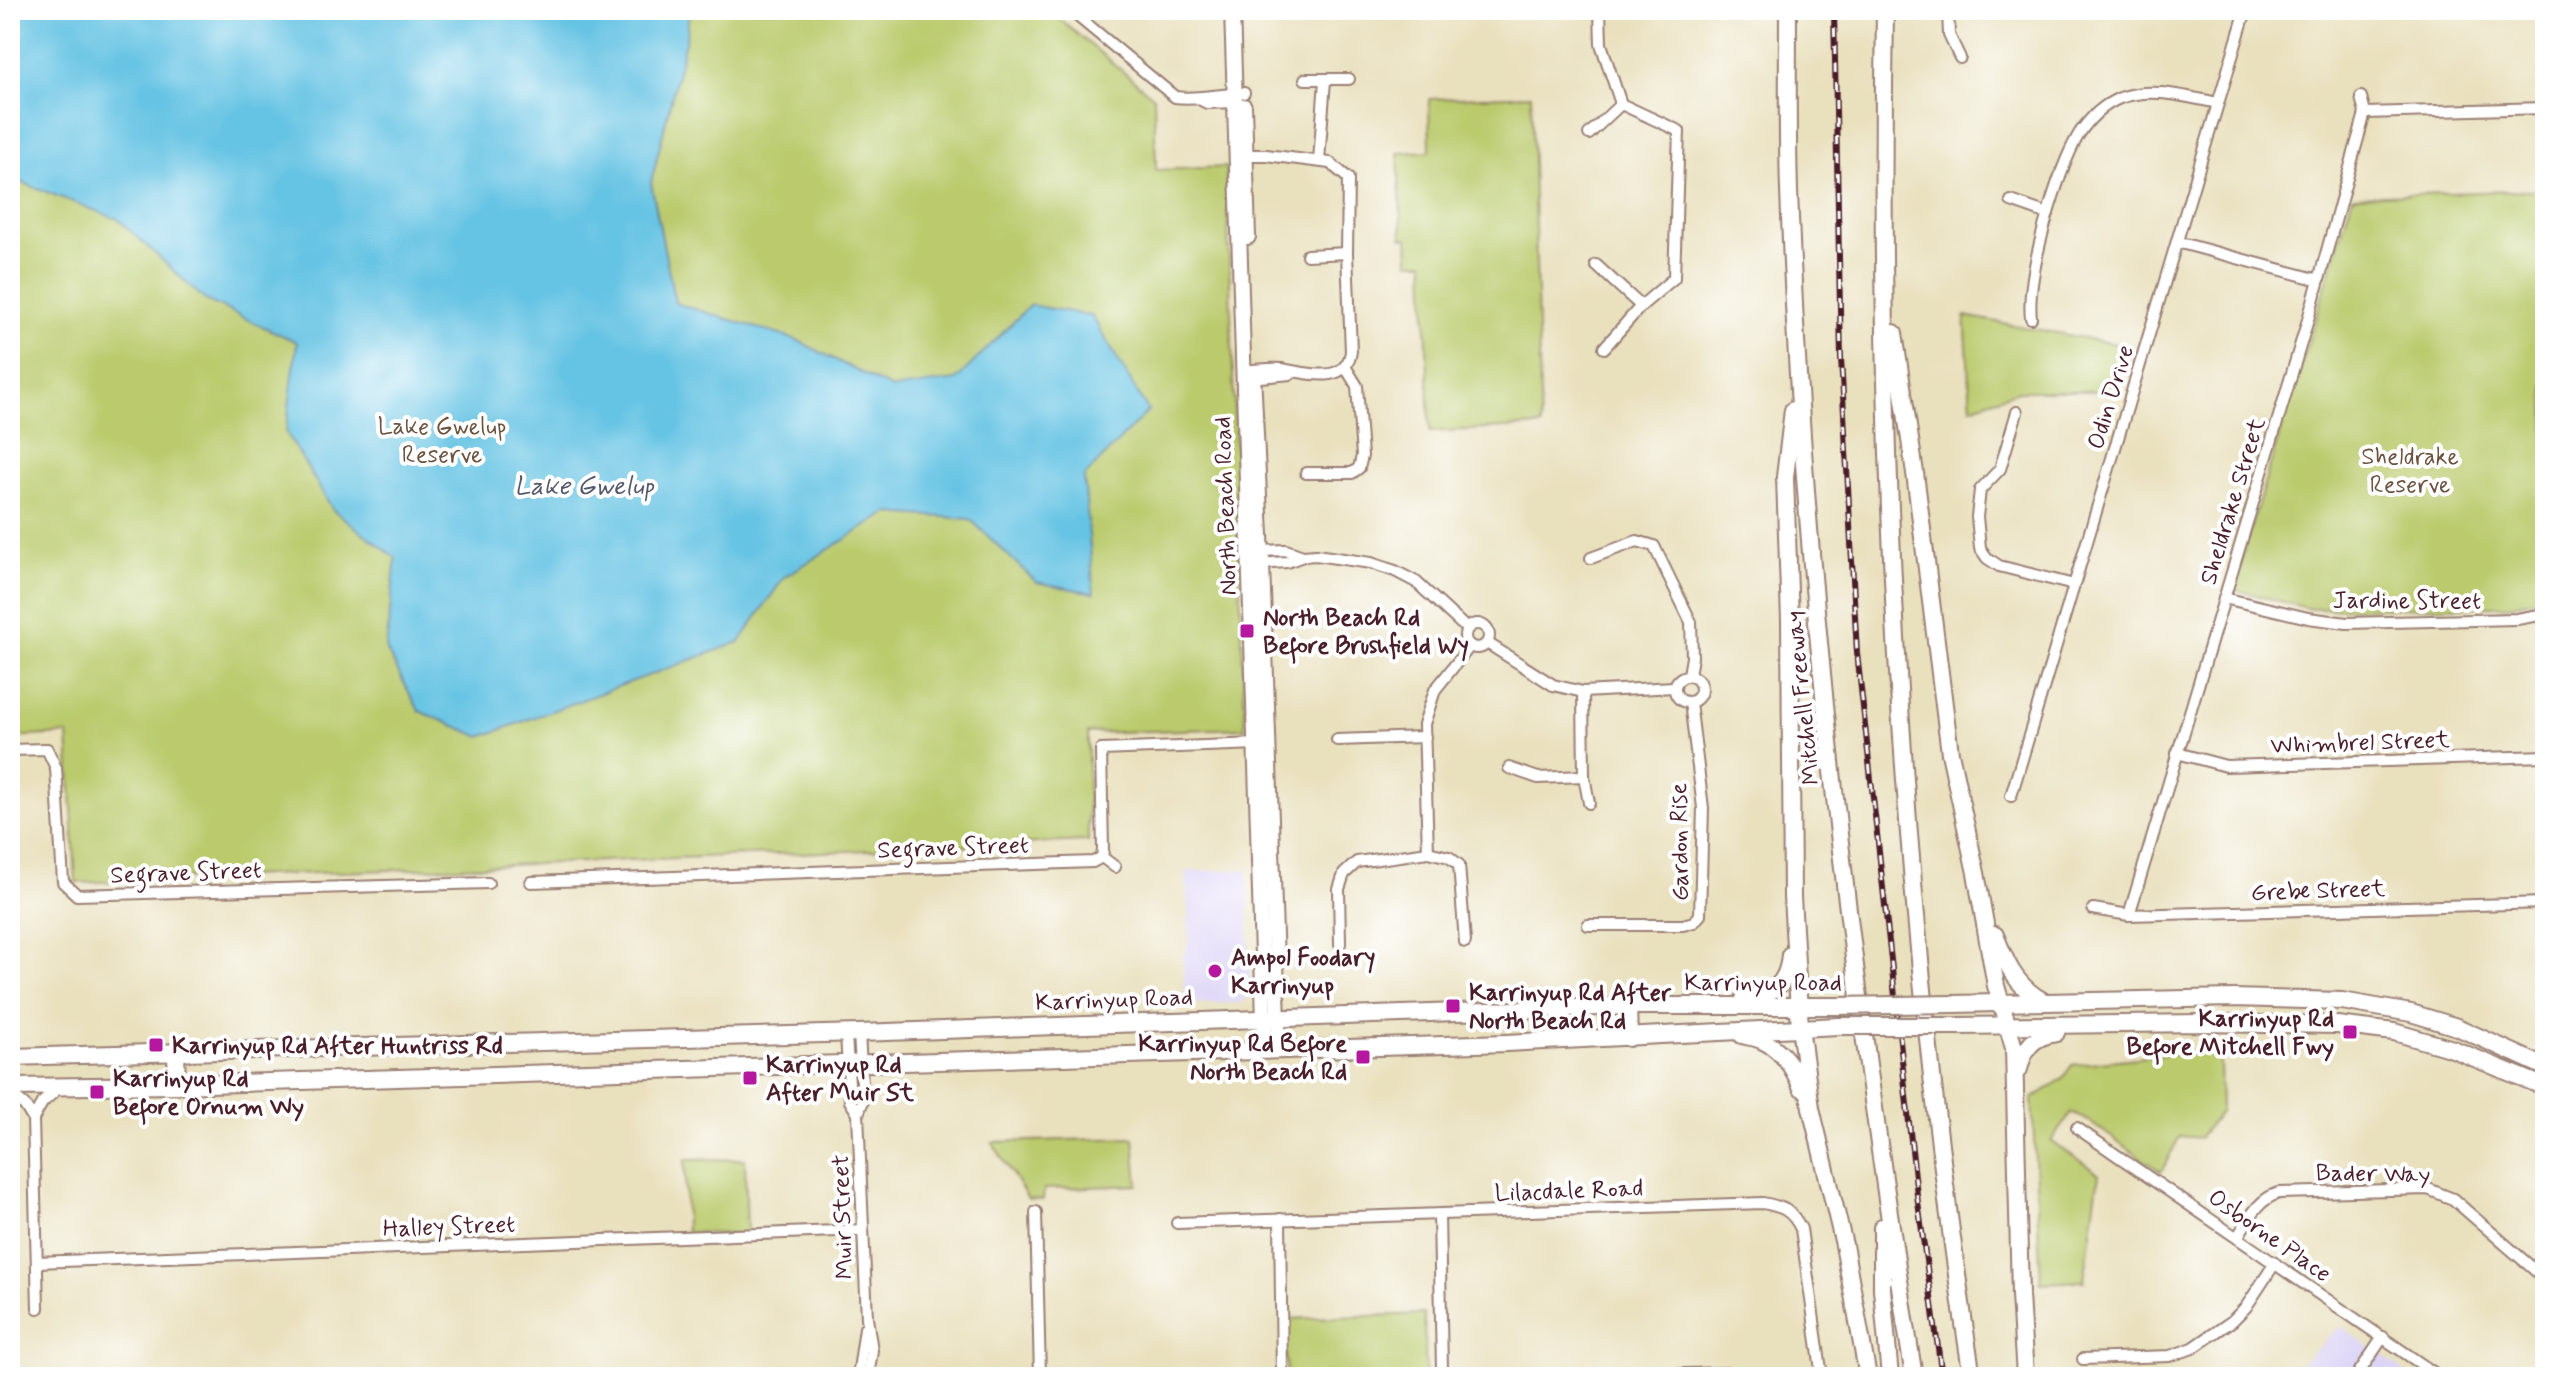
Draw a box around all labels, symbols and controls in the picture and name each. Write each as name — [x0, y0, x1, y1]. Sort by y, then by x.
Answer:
street label: Odin Drive — [2081, 341, 2142, 453]
park label: Lake Gwelup Reserve — [378, 412, 506, 471]
street label: Sheldrake Street — [2193, 414, 2274, 589]
street label: North Beach Road — [1208, 416, 1245, 596]
park label: Sheldrake Reserve — [2361, 442, 2459, 501]
water label: Lake Gwelup — [514, 470, 654, 504]
street label: Jardine Street — [2333, 586, 2481, 617]
place label: North Beach Rd Before Brushfield Wy — [1263, 603, 1469, 664]
street label: Mitchell Freeway — [1779, 609, 1828, 787]
marker: North Beach Rd Before Brushfield Wy — [1238, 622, 1256, 640]
street label: Whimbrel Street — [2270, 725, 2450, 762]
street label: Gardon Rise — [1664, 782, 1697, 901]
street label: Segrave Street — [877, 830, 1029, 870]
street label: Segrave Street — [110, 855, 262, 895]
street label: Grebe Street — [2250, 874, 2386, 909]
place label: Ampol Foodary Karrinyup — [1231, 943, 1375, 1002]
marker: Ampol Foodary Karrinyup — [1206, 962, 1224, 980]
street label: Karrinyup Road — [1684, 968, 1842, 999]
place label: Karrinyup Rd After North Beach Rd — [1469, 978, 1672, 1037]
street label: Karrinyup Road — [1035, 982, 1193, 1019]
marker: Karrinyup Rd After North Beach Rd — [1444, 997, 1462, 1015]
place label: Karrinyup Rd Before Mitchell Fwy — [2127, 1004, 2334, 1065]
marker: Karrinyup Rd Before Mitchell Fwy — [2341, 1023, 2359, 1041]
place label: Karrinyup Rd Before North Beach Rd — [1138, 1029, 1347, 1088]
place label: Karrinyup Rd After Huntriss Rd — [172, 1031, 503, 1062]
marker: Karrinyup Rd After Huntriss Rd — [147, 1036, 165, 1054]
marker: Karrinyup Rd Before North Beach Rd — [1354, 1048, 1372, 1066]
place label: Karrinyup Rd After Muir St — [766, 1050, 915, 1109]
place label: Karrinyup Rd Before Ornum Wy — [113, 1064, 304, 1125]
marker: Karrinyup Rd After Muir St — [741, 1069, 759, 1087]
marker: Karrinyup Rd Before Ornum Wy — [88, 1083, 106, 1101]
street label: Muir Street — [826, 1154, 861, 1280]
street label: Bader Way — [2315, 1158, 2431, 1191]
street label: Lilacdale Road — [1494, 1173, 1644, 1210]
street label: Osborne Place — [2202, 1182, 2337, 1290]
street label: Halley Street — [382, 1210, 516, 1245]

